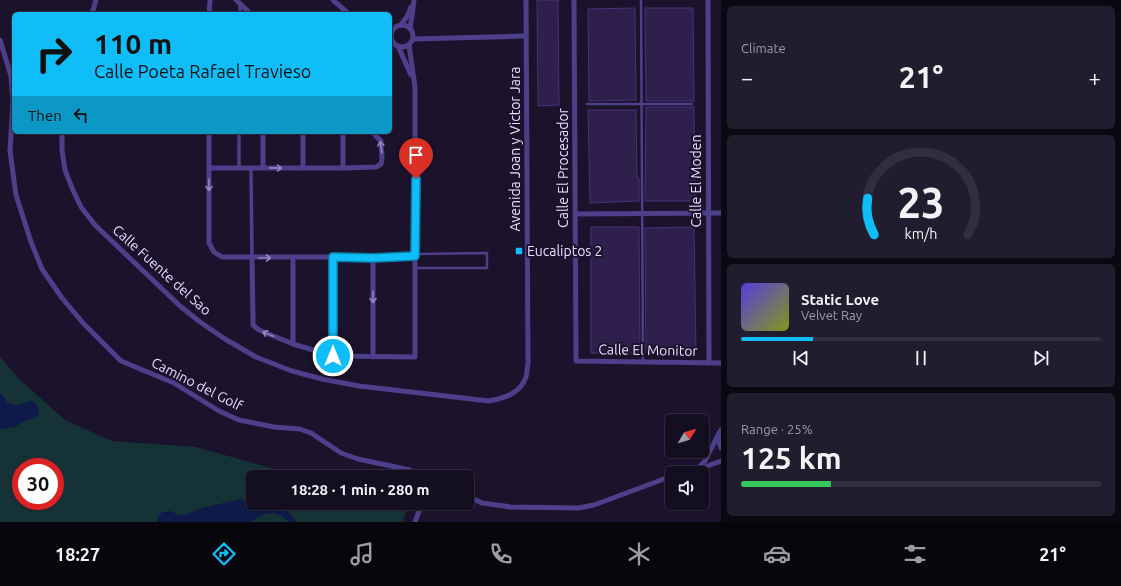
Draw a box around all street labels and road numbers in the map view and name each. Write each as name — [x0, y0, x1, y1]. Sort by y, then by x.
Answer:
street label: Avenida Joan y Victor Jara — [507, 67, 523, 231]
street label: Calle El Procesador — [555, 107, 571, 228]
street label: Calle El Moden — [688, 134, 704, 228]
street label: Calle Fuente del Sao — [110, 222, 214, 318]
street label: Calle El Monitor — [598, 341, 699, 359]
street label: Camino del Golf — [149, 354, 246, 414]

